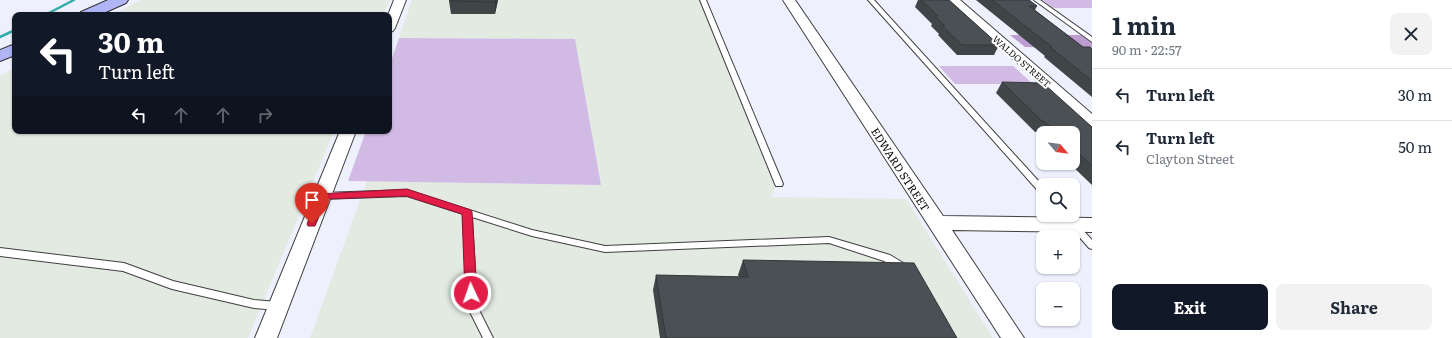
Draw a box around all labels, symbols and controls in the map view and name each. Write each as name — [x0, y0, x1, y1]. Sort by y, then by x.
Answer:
text: 1 min — [1112, 7, 1176, 42]
button: close — [1390, 13, 1432, 55]
text: 30 m — [98, 20, 164, 62]
icon: left — [32, 28, 84, 80]
street label: WALDO STREET — [990, 32, 1054, 90]
text: 90 m · 22:57 — [1112, 40, 1182, 59]
text: Turn left — [98, 58, 175, 85]
text: Turn left — [1146, 83, 1215, 106]
text: 30 m — [1398, 83, 1432, 106]
icon: left — [1112, 84, 1134, 106]
icon: left — [128, 104, 150, 126]
icon: ahead — [170, 104, 192, 126]
icon: ahead — [212, 104, 234, 126]
icon: right — [254, 104, 276, 126]
street label: EDWARD STREET — [868, 124, 934, 214]
north arrow — [1036, 126, 1080, 170]
map controls — [1036, 126, 1080, 326]
text: Turn left — [1146, 126, 1215, 149]
text: 50 m — [1398, 135, 1432, 158]
icon: left — [1112, 136, 1134, 158]
text: Clayton Street — [1146, 149, 1234, 168]
button: search — [1036, 178, 1080, 222]
pin — [295, 183, 329, 224]
icon: arrive — [301, 189, 323, 211]
button: + — [1036, 230, 1080, 274]
position arrow — [450, 272, 492, 314]
button: − — [1036, 282, 1080, 326]
button: Exit — [1112, 284, 1268, 330]
button: Share — [1276, 284, 1432, 330]

